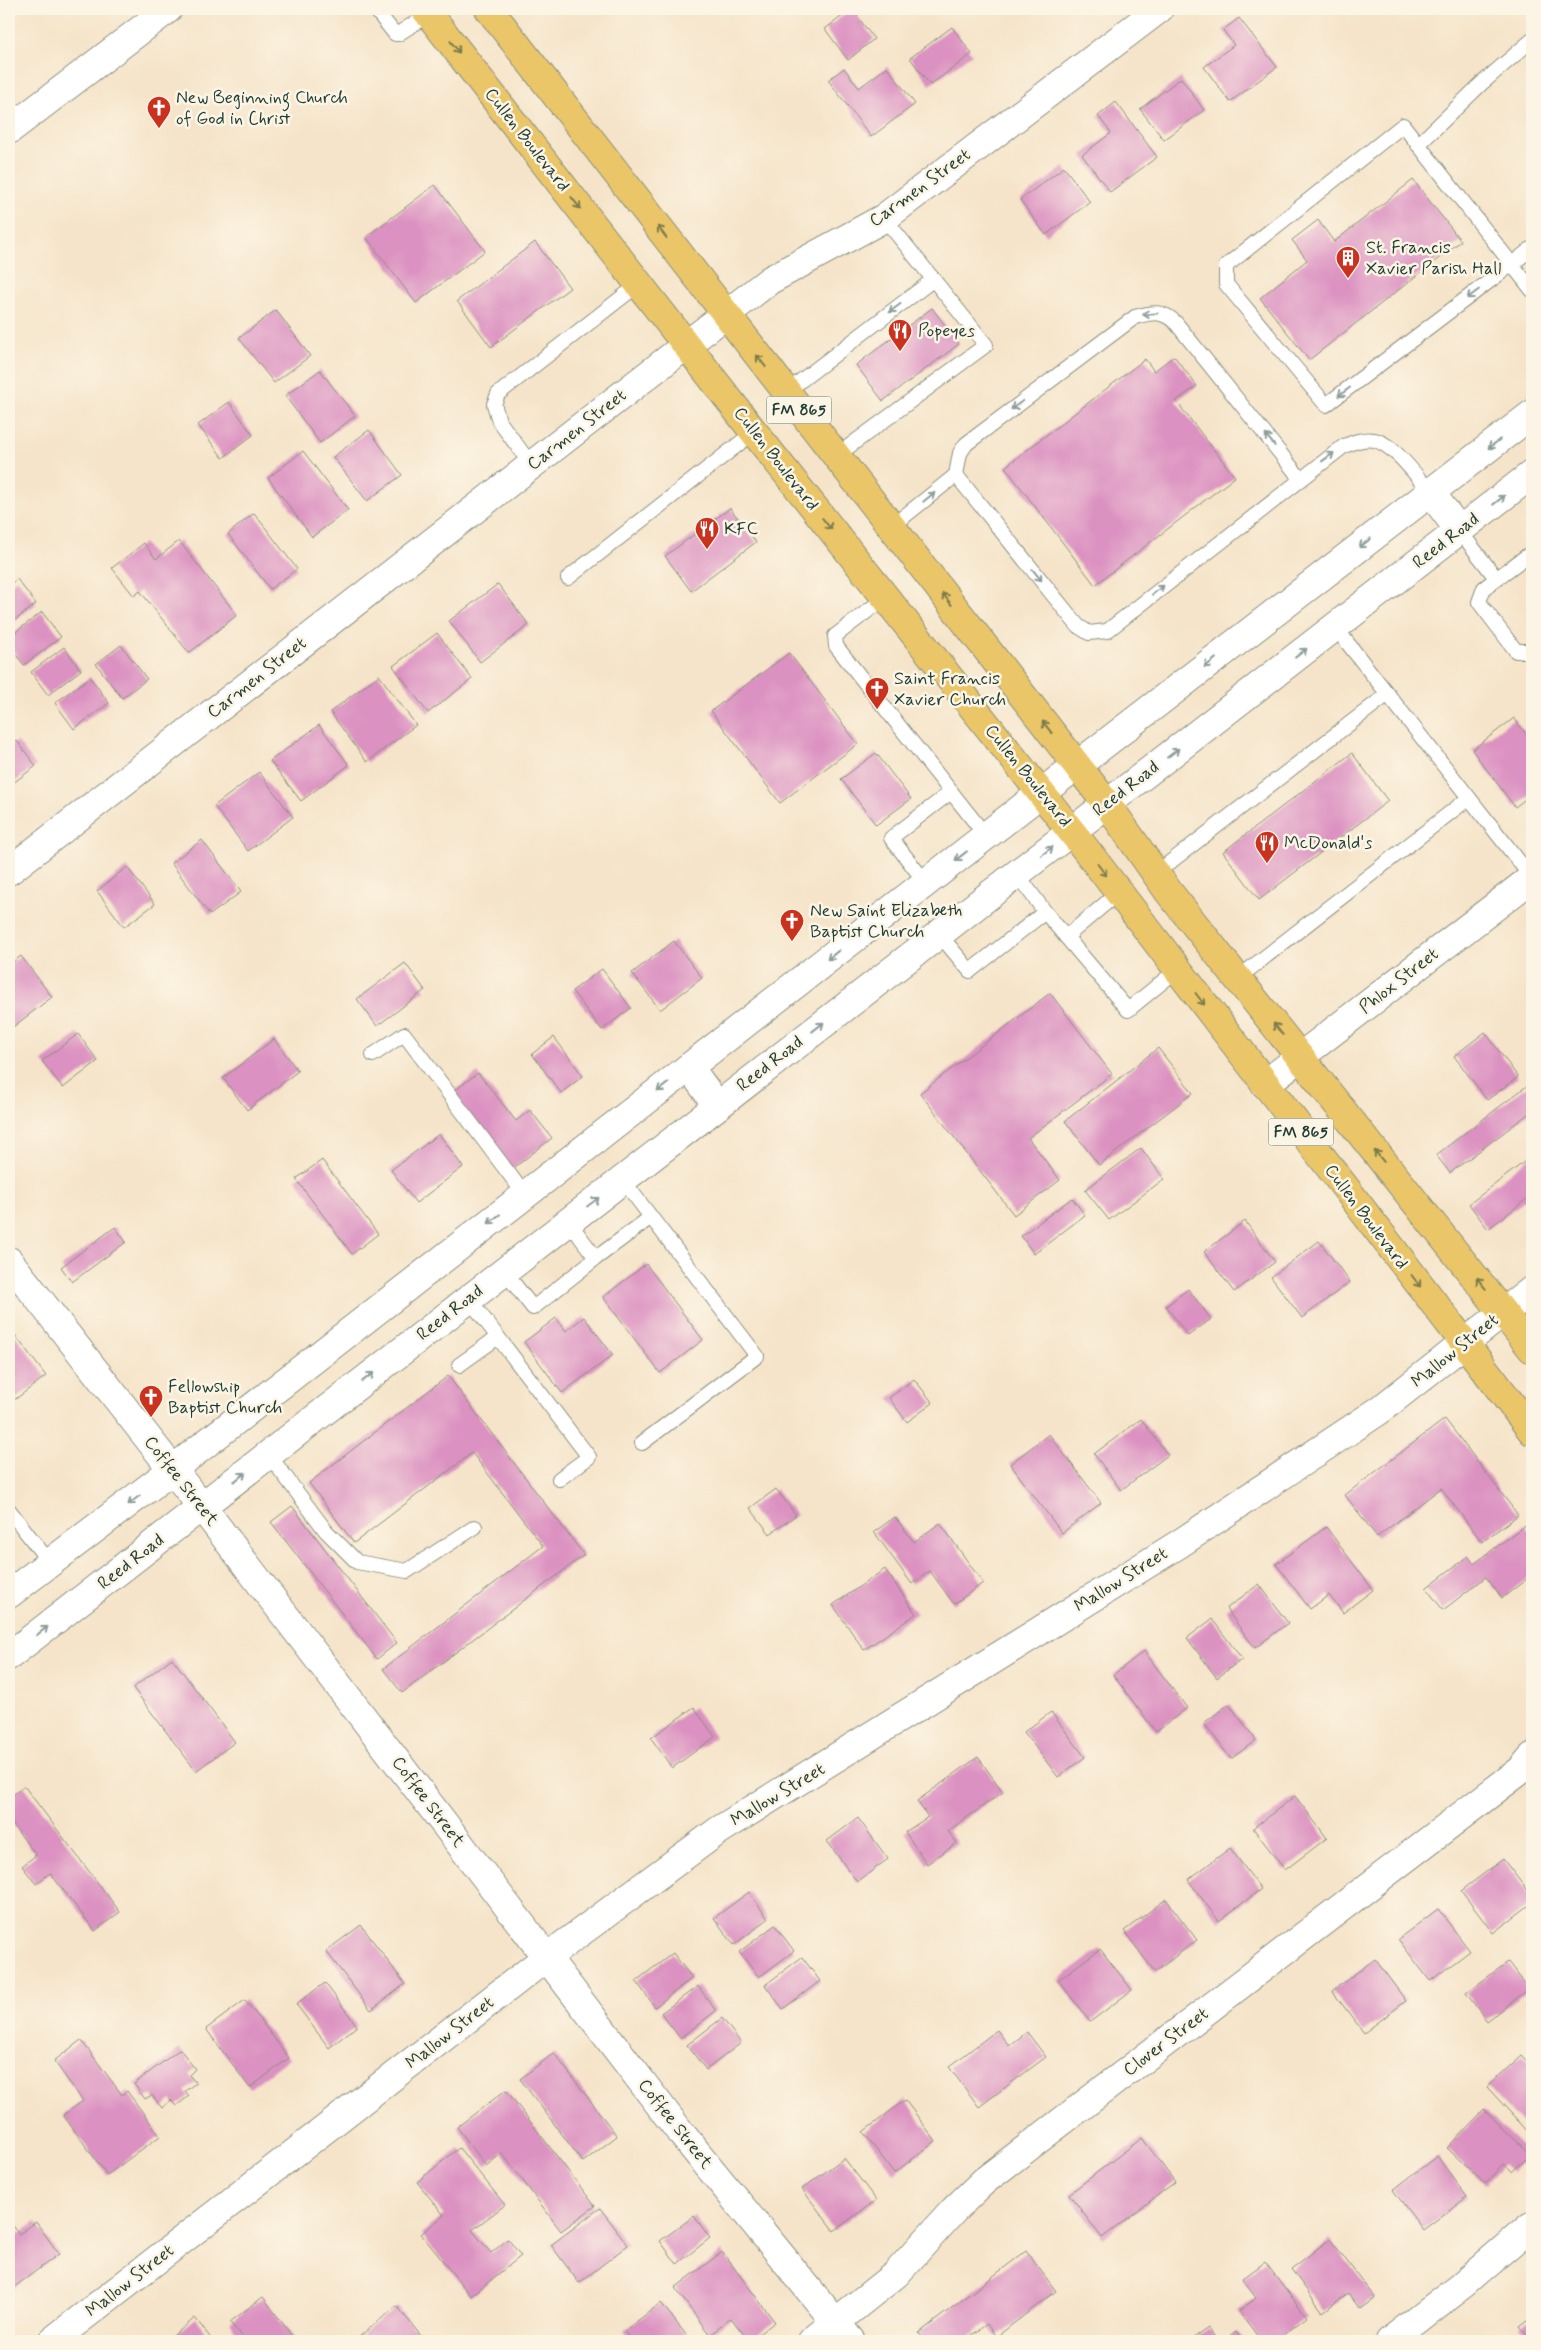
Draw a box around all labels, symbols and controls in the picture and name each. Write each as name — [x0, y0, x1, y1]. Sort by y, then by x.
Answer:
one-way arrow — [449, 40, 460, 53]
street label: Cullen Boulevard — [479, 83, 575, 197]
place label: New Beginning Church of God in Christ — [176, 86, 348, 131]
church icon: New Beginning Church of God in Christ — [146, 95, 172, 129]
street label: Carmen Street — [864, 143, 976, 233]
one-way arrow — [571, 196, 581, 210]
one-way arrow — [657, 226, 668, 239]
place label: St. Francis Xavier Parish Hall — [1366, 236, 1501, 281]
building icon: St. Francis Xavier Parish Hall — [1335, 245, 1361, 279]
one-way arrow — [1467, 288, 1480, 299]
one-way arrow — [889, 303, 902, 314]
one-way arrow — [1142, 309, 1158, 319]
restaurant icon: Popeyes — [887, 318, 913, 352]
place label: Popeyes — [918, 319, 975, 343]
one-way arrow — [756, 355, 767, 368]
street label: Carmen Street — [522, 383, 632, 476]
one-way arrow — [1337, 386, 1350, 397]
road number: FM 865 — [766, 396, 832, 424]
one-way arrow — [1010, 400, 1024, 410]
street label: Cullen Boulevard — [728, 402, 824, 516]
one-way arrow — [1264, 434, 1275, 447]
one-way arrow — [1488, 438, 1501, 449]
one-way arrow — [1320, 452, 1334, 463]
one-way arrow — [923, 492, 936, 503]
one-way arrow — [1492, 494, 1505, 505]
street label: Reed Road — [1408, 507, 1484, 575]
restaurant icon: KFC — [694, 516, 720, 550]
place label: KFC — [724, 517, 758, 541]
one-way arrow — [822, 517, 833, 530]
one-way arrow — [1358, 538, 1372, 548]
one-way arrow — [1031, 568, 1042, 581]
one-way arrow — [1152, 585, 1165, 596]
one-way arrow — [942, 593, 953, 606]
street label: Carmen Street — [202, 631, 312, 724]
one-way arrow — [1294, 648, 1308, 658]
one-way arrow — [1203, 658, 1217, 668]
place label: Saint Francis Xavier Church — [894, 667, 1006, 712]
church icon: Saint Francis Xavier Church — [864, 676, 890, 710]
street label: Cullen Boulevard — [979, 720, 1077, 832]
one-way arrow — [1042, 721, 1053, 734]
one-way arrow — [1166, 748, 1180, 758]
street label: Reed Road — [1088, 755, 1164, 823]
restaurant icon: McDonald's — [1254, 830, 1280, 864]
place label: McDonald's — [1284, 831, 1372, 855]
one-way arrow — [1040, 845, 1053, 856]
one-way arrow — [955, 850, 968, 861]
one-way arrow — [1096, 863, 1107, 876]
place label: New Saint Elizabeth Baptist Church — [810, 899, 962, 944]
church icon: New Saint Elizabeth Baptist Church — [779, 908, 805, 942]
street label: Phlox Street — [1354, 942, 1444, 1020]
one-way arrow — [827, 950, 840, 961]
one-way arrow — [1195, 992, 1206, 1005]
one-way arrow — [811, 1022, 825, 1032]
one-way arrow — [1272, 1023, 1283, 1036]
street label: Reed Road — [732, 1030, 808, 1098]
one-way arrow — [657, 1082, 670, 1093]
road number: FM 865 — [1268, 1118, 1334, 1146]
one-way arrow — [1374, 1150, 1385, 1163]
street label: Cullen Boulevard — [1319, 1160, 1413, 1274]
one-way arrow — [586, 1196, 599, 1207]
one-way arrow — [488, 1214, 501, 1225]
one-way arrow — [1411, 1274, 1421, 1288]
one-way arrow — [1475, 1277, 1486, 1290]
street label: Reed Road — [412, 1279, 488, 1347]
street label: Mallow Street — [1406, 1308, 1504, 1394]
one-way arrow — [361, 1372, 374, 1383]
place label: Fellowship Baptist Church — [168, 1375, 282, 1420]
church icon: Fellowship Baptist Church — [138, 1384, 164, 1418]
street label: Coffee Street — [138, 1431, 224, 1531]
one-way arrow — [233, 1472, 246, 1483]
one-way arrow — [127, 1494, 140, 1505]
street label: Reed Road — [93, 1528, 169, 1596]
street label: Mallow Street — [1070, 1542, 1173, 1618]
one-way arrow — [35, 1626, 49, 1636]
street label: Coffee Street — [386, 1752, 470, 1853]
street label: Mallow Street — [726, 1757, 830, 1833]
street label: Mallow Street — [401, 1991, 499, 2075]
street label: Clover Street — [1118, 2002, 1214, 2082]
street label: Coffee Street — [632, 2074, 718, 2174]
street label: Mallow Street — [81, 2239, 179, 2323]

